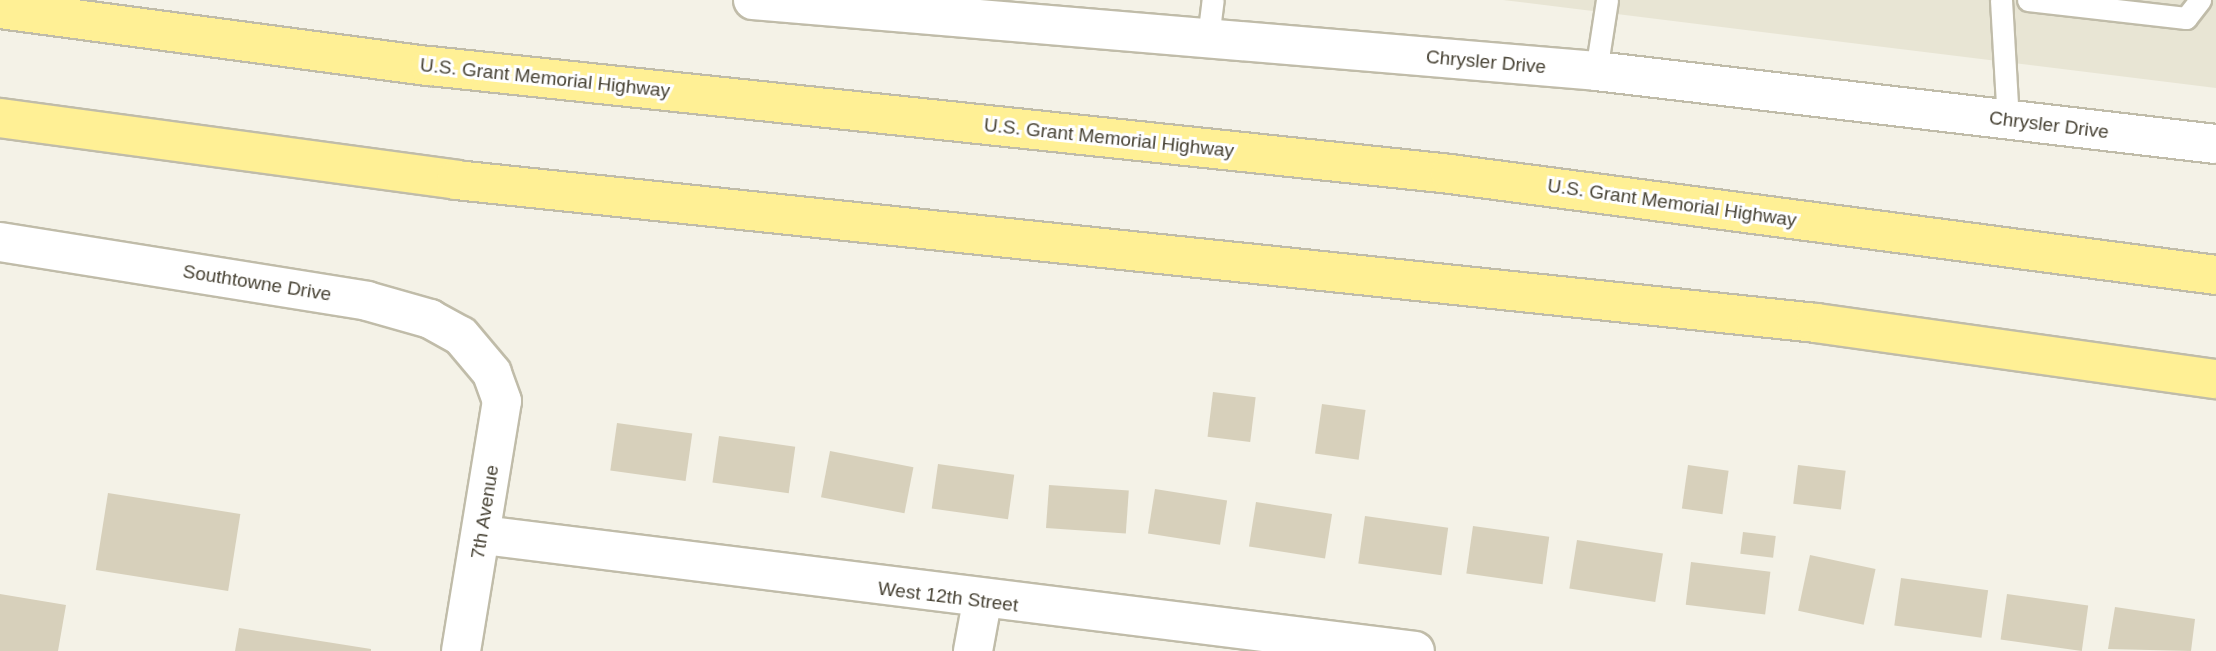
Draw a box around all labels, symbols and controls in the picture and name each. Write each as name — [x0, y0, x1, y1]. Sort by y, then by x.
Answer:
street label: Chrysler Drive — [1425, 45, 1547, 79]
street label: U.S. Grant Memorial Highway — [419, 54, 671, 102]
street label: Chrysler Drive — [1988, 106, 2110, 144]
street label: U.S. Grant Memorial Highway — [983, 114, 1235, 162]
street label: U.S. Grant Memorial Highway — [1546, 174, 1798, 232]
street label: Southtowne Drive — [181, 260, 333, 306]
street label: 7th Avenue — [466, 463, 504, 561]
street label: West 12th Street — [877, 577, 1019, 617]

